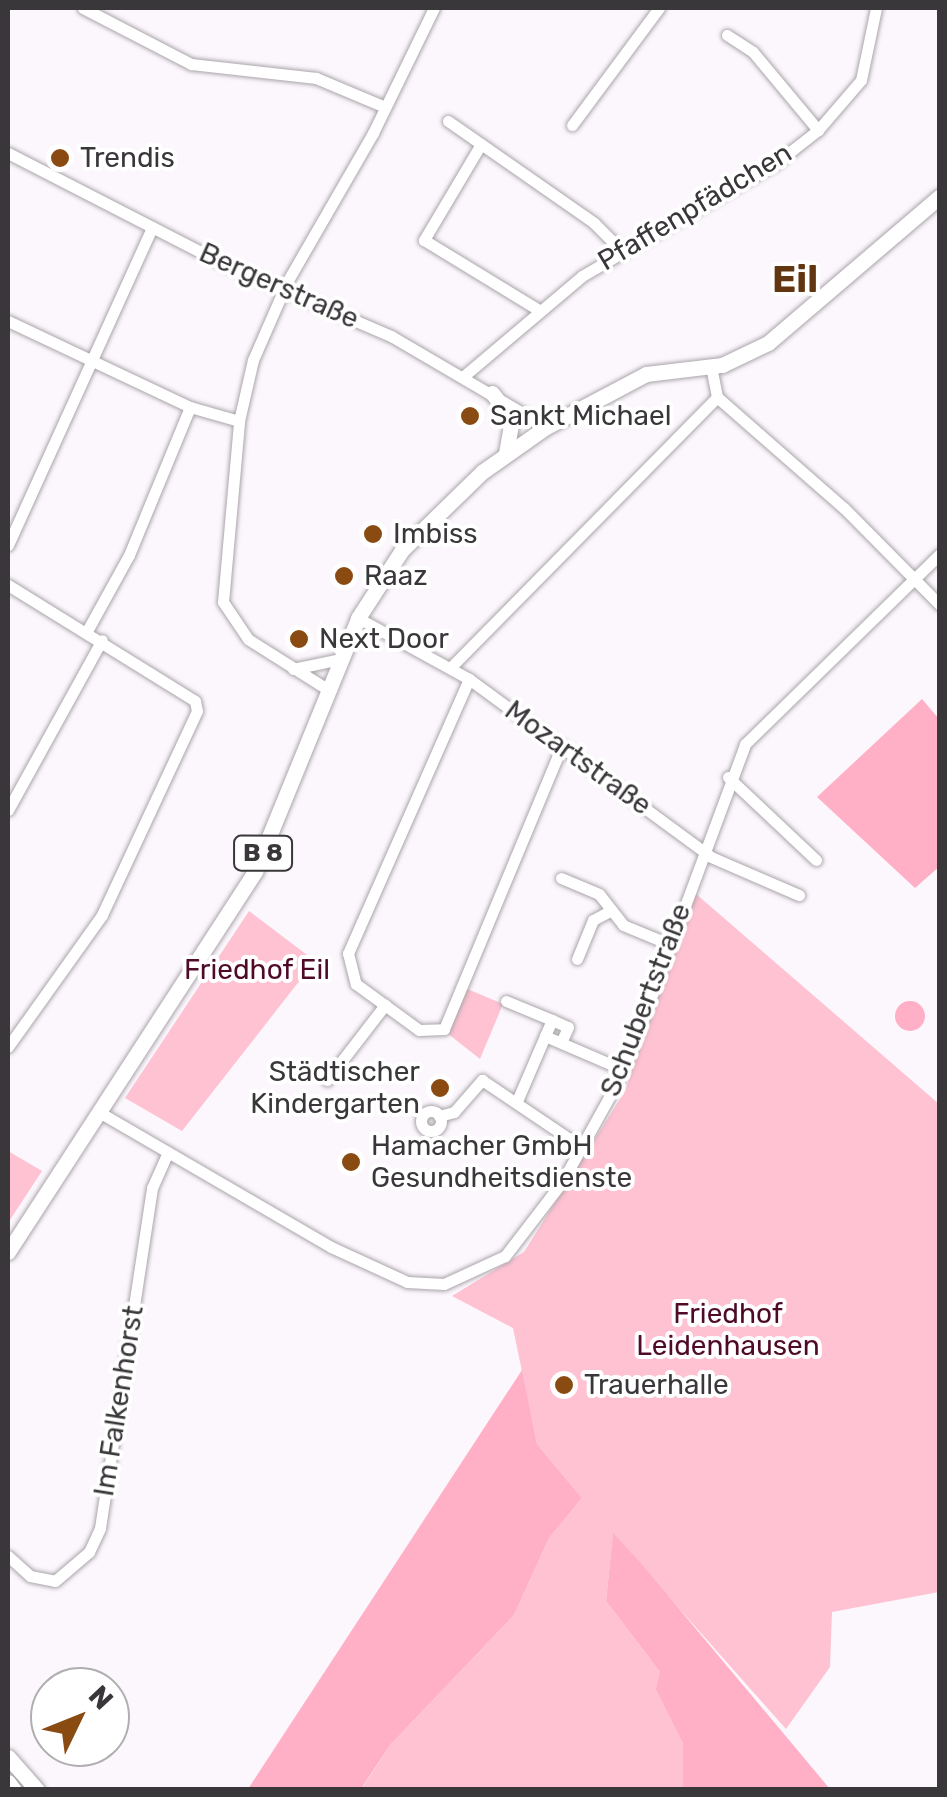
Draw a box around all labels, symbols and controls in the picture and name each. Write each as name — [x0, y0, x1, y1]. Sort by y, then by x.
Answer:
street label: Pfaffenpfädchen — [592, 136, 798, 278]
place label: Trendis — [80, 141, 175, 175]
marker: Trendis — [49, 147, 71, 169]
street label: Bergerstraße — [194, 236, 364, 336]
district label: Eil — [772, 257, 818, 303]
place label: Sankt Michael — [490, 399, 672, 433]
marker: Sankt Michael — [459, 405, 481, 427]
place label: Imbiss — [393, 517, 478, 551]
marker: Imbiss — [362, 523, 384, 545]
place label: Raaz — [364, 559, 428, 593]
marker: Raaz — [333, 565, 355, 587]
place label: Next Door — [319, 622, 449, 656]
marker: Next Door — [288, 628, 310, 650]
street label: Mozartstraße — [498, 694, 658, 822]
road number: B 8 — [233, 833, 293, 873]
street label: Schubertstraße — [594, 899, 698, 1101]
park label: Friedhof Eil — [184, 953, 330, 987]
place label: Städtischer Kindergarten — [250, 1055, 420, 1121]
marker: Städtischer Kindergarten — [429, 1077, 451, 1099]
place label: Hamacher GmbH Gesundheitsdienste — [371, 1129, 632, 1195]
marker: Hamacher GmbH Gesundheitsdienste — [340, 1151, 362, 1173]
park label: Friedhof Leidenhausen — [636, 1297, 820, 1363]
street label: Im Falkenhorst — [87, 1303, 151, 1499]
place label: Trauerhalle — [584, 1368, 729, 1402]
marker: Trauerhalle — [553, 1374, 575, 1396]
north arrow — [30, 1667, 130, 1767]
text: N — [82, 1679, 120, 1716]

